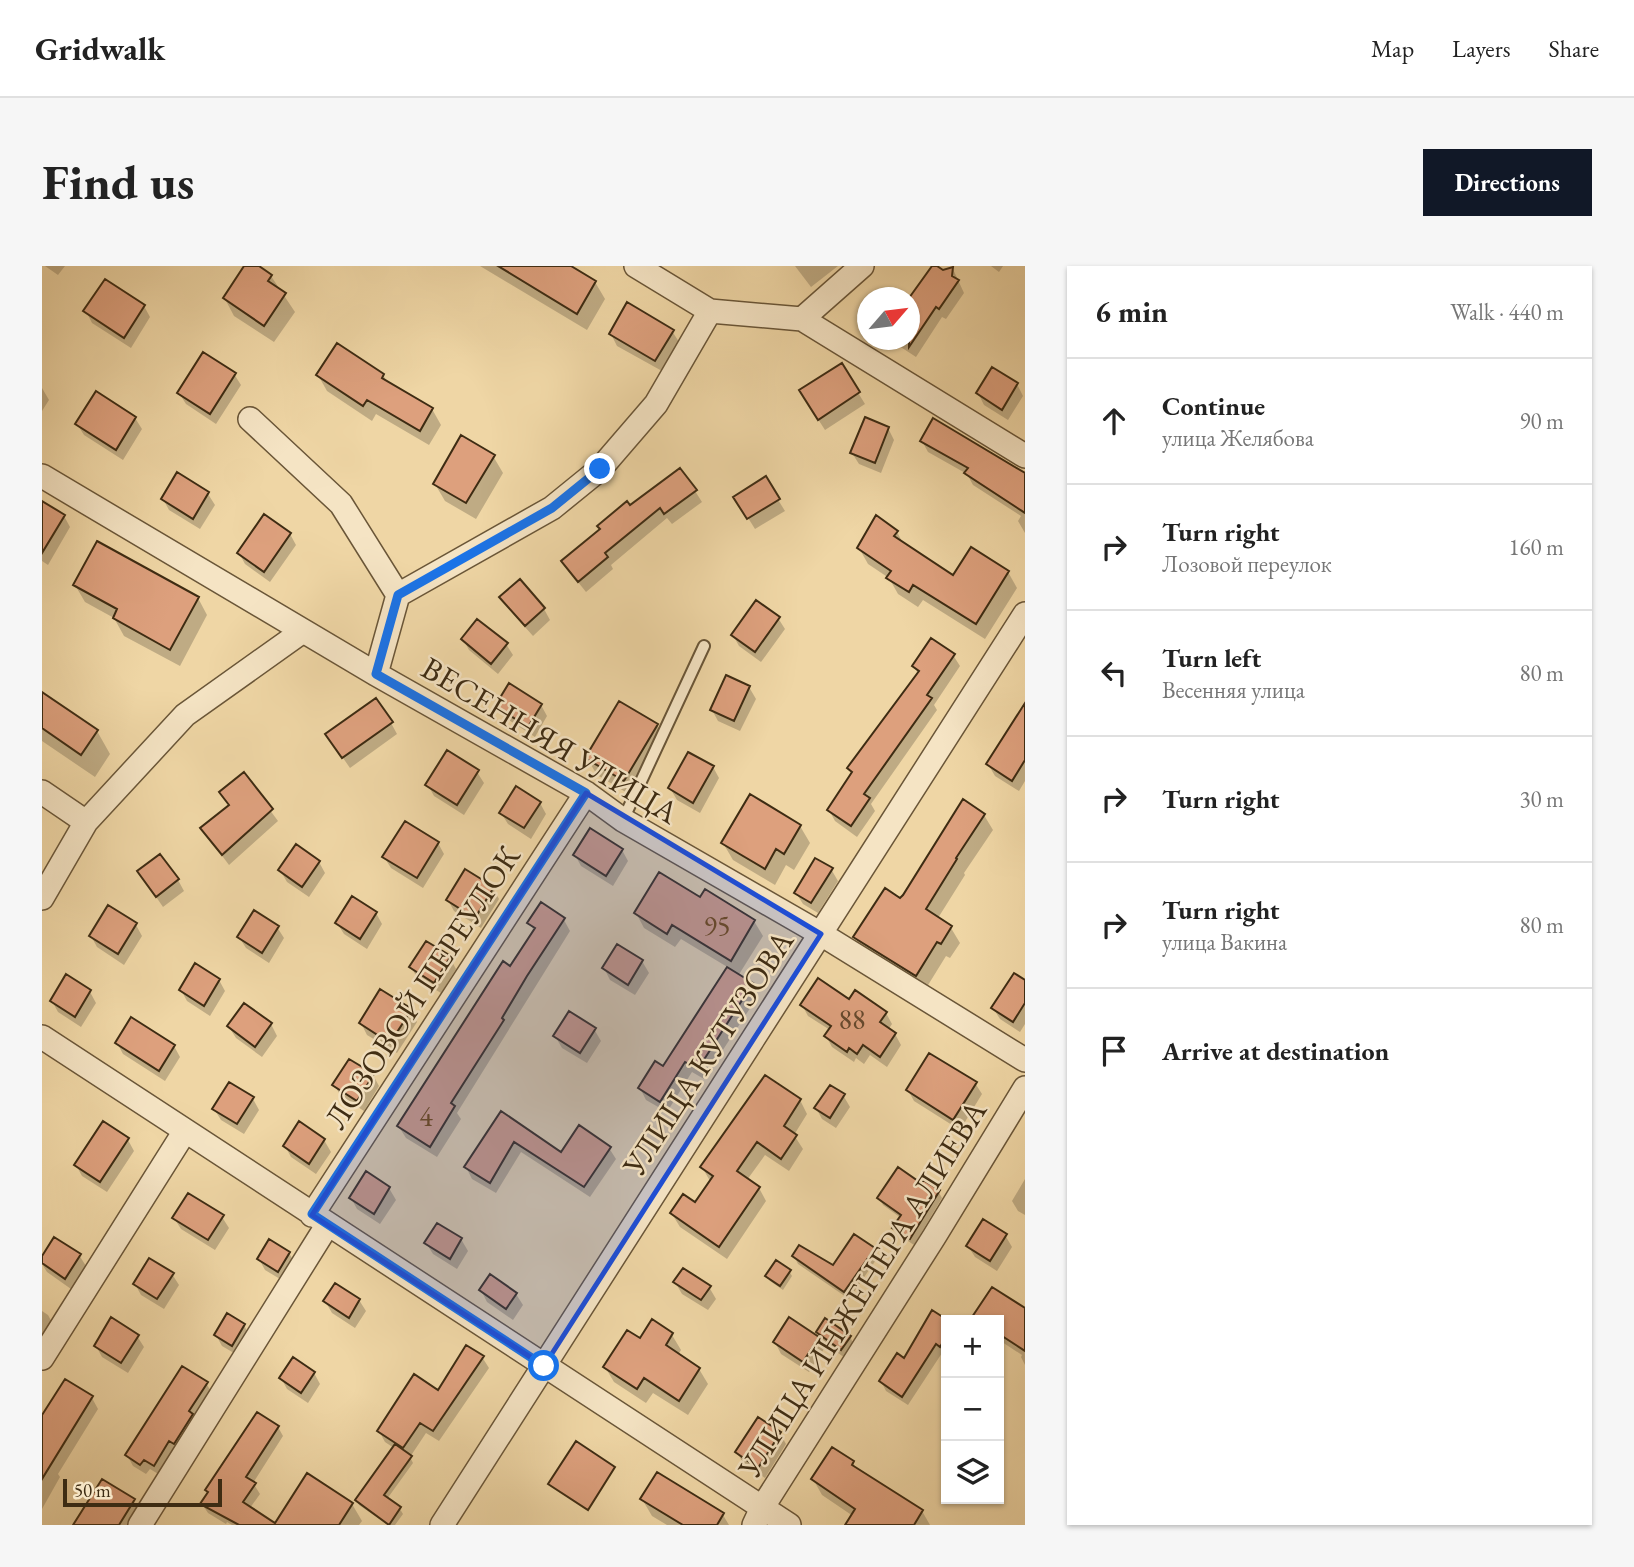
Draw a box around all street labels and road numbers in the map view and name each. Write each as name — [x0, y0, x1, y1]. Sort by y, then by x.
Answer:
street label: ВЕСЕННЯЯ УЛИЦА — [414, 647, 687, 834]
street label: ЛОЗОВОЙ ПЕРЕУЛОК — [315, 837, 530, 1137]
street label: УЛИЦА КУТУЗОВА — [612, 922, 804, 1185]
street label: УЛИЦА ИНЖЕНЕРА АЛИЕВА — [728, 1091, 996, 1487]

